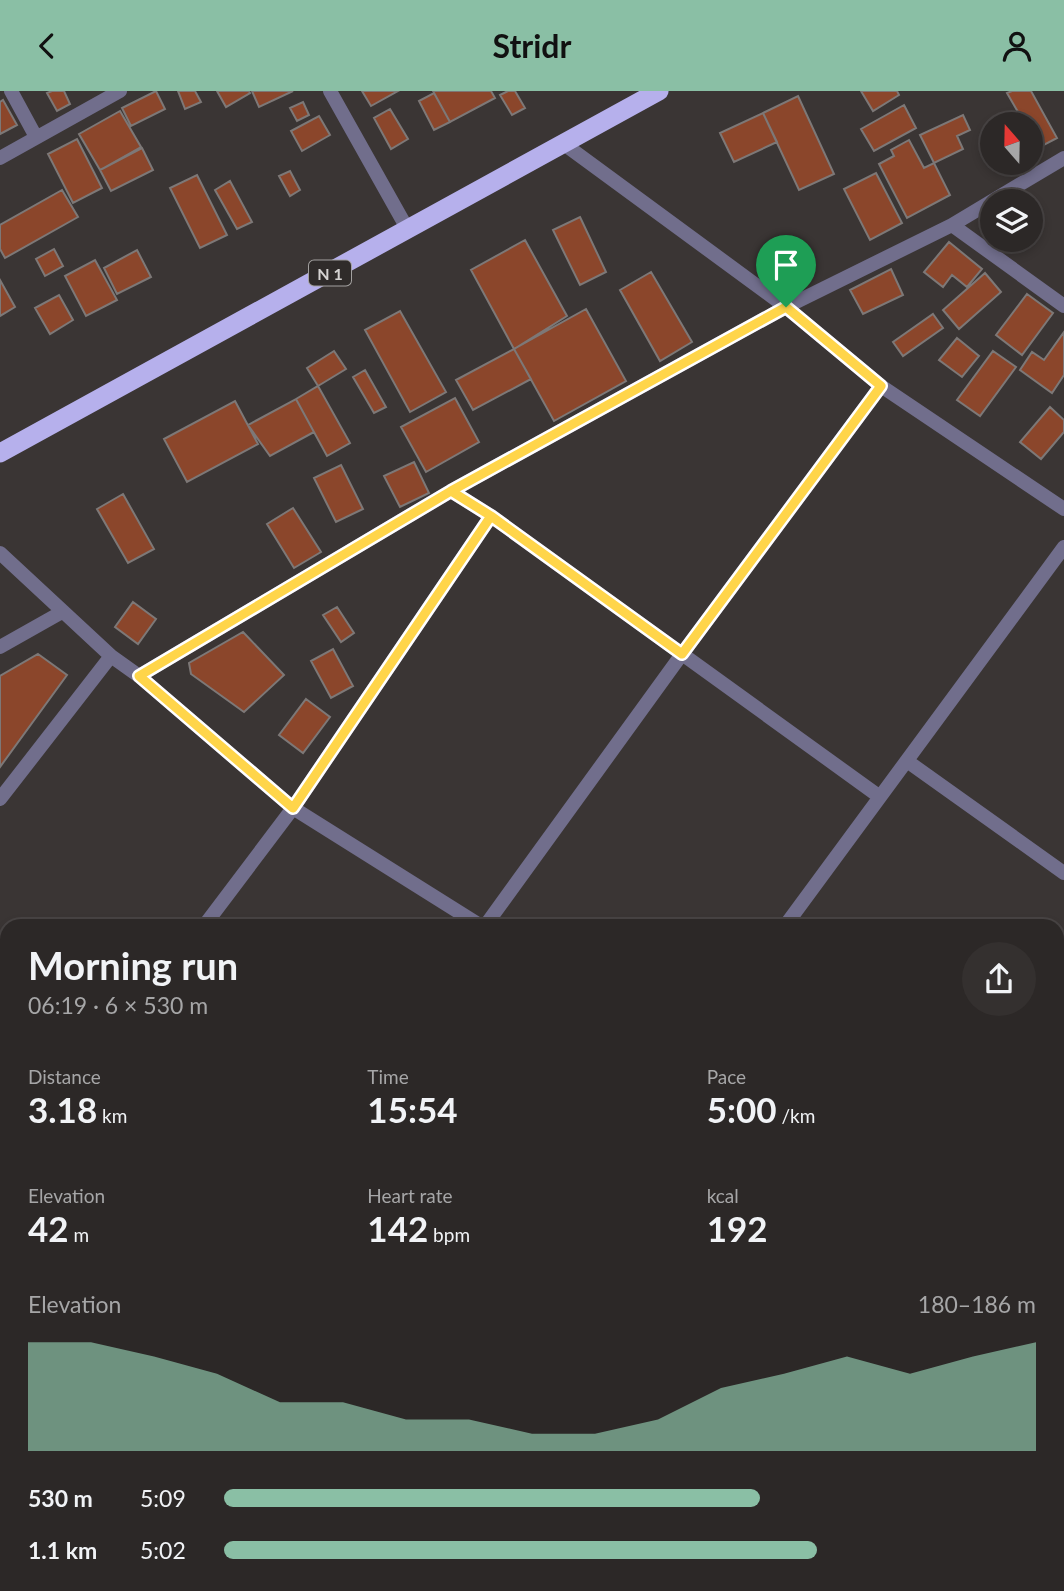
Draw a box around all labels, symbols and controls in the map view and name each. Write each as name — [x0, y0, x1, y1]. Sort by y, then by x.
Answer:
text: Stridr — [493, 26, 571, 65]
icon: back — [28, 27, 66, 65]
icon: person — [998, 27, 1036, 65]
north arrow — [980, 112, 1043, 175]
map controls — [980, 112, 1043, 252]
button: layers — [980, 189, 1043, 252]
pin — [756, 235, 816, 307]
icon: arrive — [767, 246, 805, 284]
road number: N 1 — [309, 261, 351, 285]
text: Morning run — [28, 942, 238, 988]
button: share — [962, 942, 1036, 1016]
text: 06:19 · 6 × 530 m — [28, 991, 208, 1019]
text: Distance — [28, 1065, 101, 1088]
text: Time — [367, 1065, 409, 1088]
text: Pace — [707, 1065, 746, 1088]
text: 3.18 — [28, 1088, 97, 1130]
text: 15:54 — [367, 1088, 458, 1130]
text: 5:00 — [707, 1088, 777, 1130]
text: km — [97, 1104, 127, 1127]
text: /km — [777, 1104, 815, 1127]
text: Elevation — [28, 1184, 105, 1207]
text: Heart rate — [367, 1184, 453, 1207]
text: kcal — [707, 1184, 739, 1207]
text: 42 — [28, 1207, 69, 1249]
text: 142 — [367, 1207, 428, 1249]
text: 192 — [707, 1207, 768, 1249]
text: m — [69, 1223, 89, 1246]
text: bpm — [428, 1223, 470, 1246]
text: Elevation — [28, 1290, 121, 1318]
text: 180–186 m — [918, 1290, 1036, 1318]
text: 530 m — [28, 1484, 93, 1512]
text: 5:09 — [140, 1484, 186, 1512]
text: 1.1 km — [28, 1536, 97, 1564]
text: 5:02 — [140, 1536, 186, 1564]

